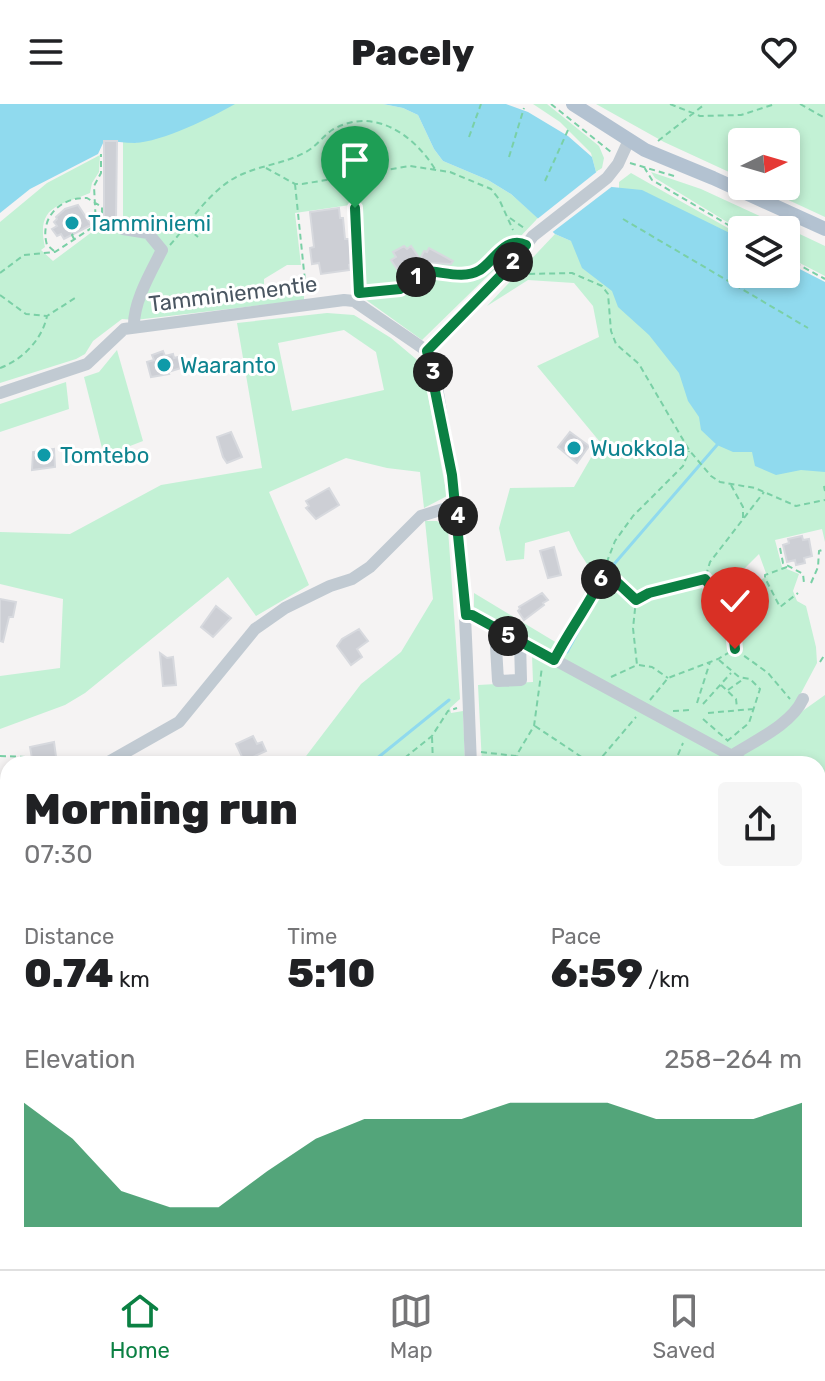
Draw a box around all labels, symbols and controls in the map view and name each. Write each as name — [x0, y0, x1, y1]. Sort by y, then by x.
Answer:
icon: menu — [24, 30, 68, 74]
icon: heart — [757, 30, 801, 74]
text: Pacely — [351, 31, 474, 74]
pin — [321, 126, 389, 208]
north arrow — [728, 128, 800, 200]
map controls — [728, 128, 800, 288]
icon: arrive — [333, 138, 377, 182]
place label: Tamminiemi — [88, 210, 211, 237]
marker: Tamminiemi — [63, 214, 81, 232]
button: layers — [728, 216, 800, 288]
pin: 2 — [493, 242, 533, 282]
text: 2 — [506, 248, 520, 275]
pin: 1 — [396, 257, 436, 297]
text: 1 — [411, 263, 421, 290]
street label: Tamminiementie — [147, 270, 319, 318]
place label: Waaranto — [180, 352, 276, 379]
pin: 3 — [413, 352, 453, 392]
marker: Waaranto — [155, 356, 173, 374]
text: 3 — [426, 358, 440, 385]
place label: Wuokkola — [590, 435, 686, 462]
marker: Wuokkola — [565, 439, 583, 457]
place label: Tomtebo — [60, 442, 149, 469]
marker: Tomtebo — [35, 446, 53, 464]
pin: 4 — [438, 496, 478, 536]
text: 4 — [450, 502, 466, 529]
pin: 6 — [581, 559, 621, 599]
text: 6 — [594, 565, 608, 592]
pin — [701, 567, 769, 649]
icon: check — [713, 579, 757, 623]
pin: 5 — [488, 616, 528, 656]
text: 5 — [501, 622, 515, 649]
button: share — [718, 782, 802, 866]
text: Morning run — [24, 783, 298, 835]
text: 07:30 — [24, 839, 93, 870]
text: Distance — [24, 923, 114, 950]
text: Time — [287, 923, 337, 950]
text: Pace — [551, 923, 601, 950]
text: 0.74 — [24, 950, 114, 997]
text: 5:10 — [287, 950, 375, 997]
text: 6:59 — [551, 950, 643, 997]
text: km — [114, 966, 150, 993]
text: /km — [643, 966, 690, 993]
text: Elevation — [24, 1044, 135, 1075]
text: 258–264 m — [664, 1044, 802, 1075]
tab: Home — [110, 1289, 170, 1364]
tab: Map — [389, 1289, 433, 1364]
tab: Saved — [653, 1289, 715, 1364]

